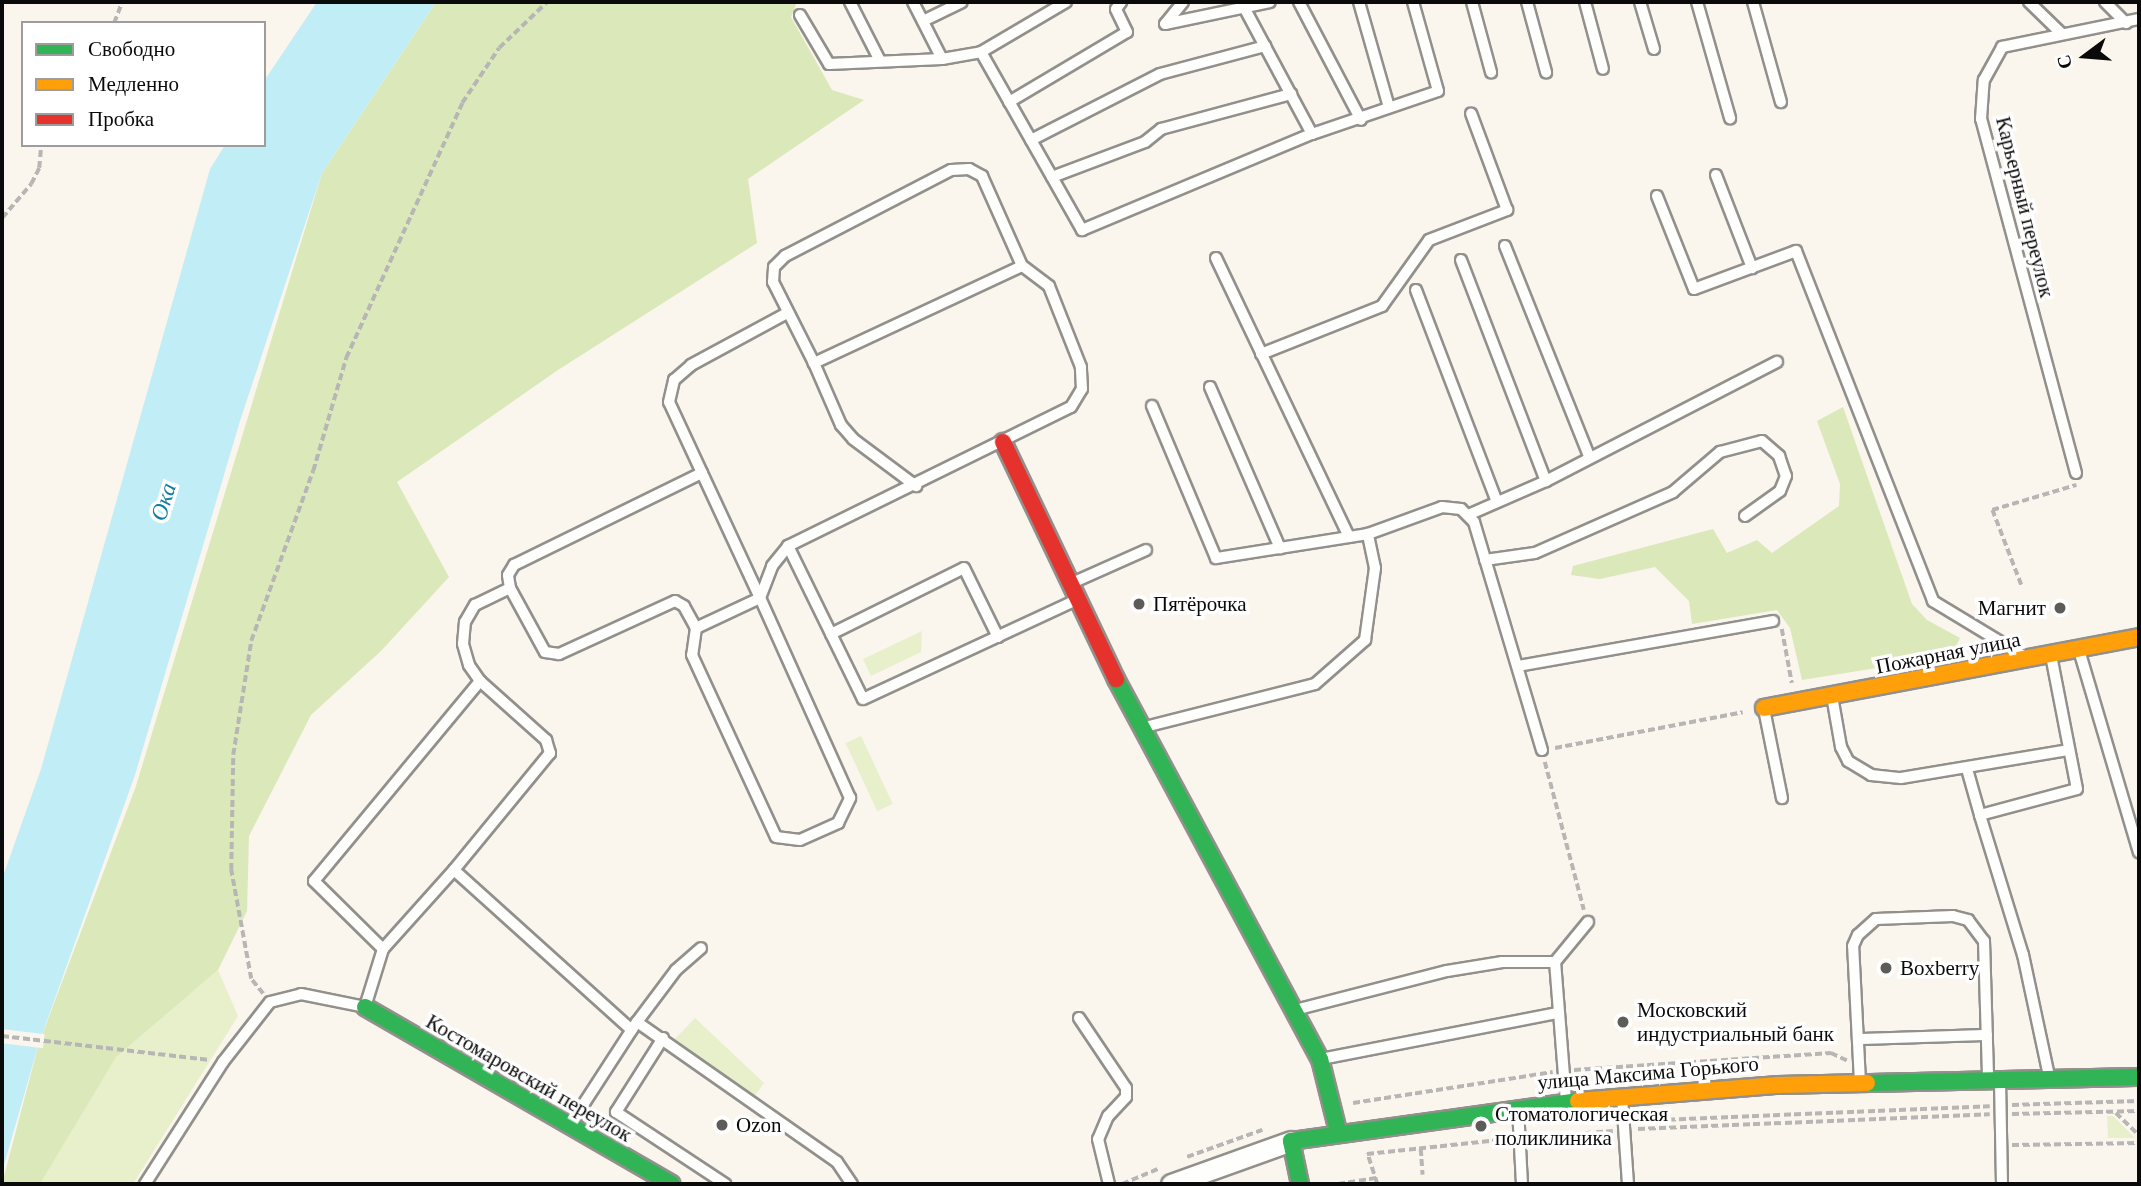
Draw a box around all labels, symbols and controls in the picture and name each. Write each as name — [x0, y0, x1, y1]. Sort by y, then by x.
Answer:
legend — [21, 21, 266, 147]
north arrow — [2050, 21, 2120, 91]
text: Свободно — [88, 37, 175, 61]
text: С — [2052, 52, 2076, 71]
text: Медленно — [88, 72, 179, 96]
text: Пробка — [88, 107, 154, 131]
street label: Карьерный переулок — [1990, 114, 2060, 300]
water label: Ока — [145, 480, 183, 524]
place label: Пятёрочка — [1153, 591, 1247, 617]
place label: Магнит — [1978, 595, 2046, 621]
marker: Пятёрочка — [1131, 596, 1147, 612]
marker: Магнит — [2052, 600, 2068, 616]
street label: Пожарная улица — [1874, 627, 2022, 679]
place label: Boxberry — [1900, 955, 1979, 981]
marker: Boxberry — [1878, 960, 1894, 976]
place label: Московский индустриальный банк — [1637, 997, 1834, 1047]
street label: Костомаровский переулок — [422, 1009, 636, 1147]
marker: Московский индустриальный банк — [1615, 1014, 1631, 1030]
street label: улица Максима Горького — [1536, 1051, 1760, 1095]
place label: Стоматологическая поликлиника — [1495, 1101, 1668, 1151]
place label: Ozon — [736, 1112, 781, 1138]
marker: Ozon — [714, 1117, 730, 1133]
marker: Стоматологическая поликлиника — [1473, 1118, 1489, 1134]

